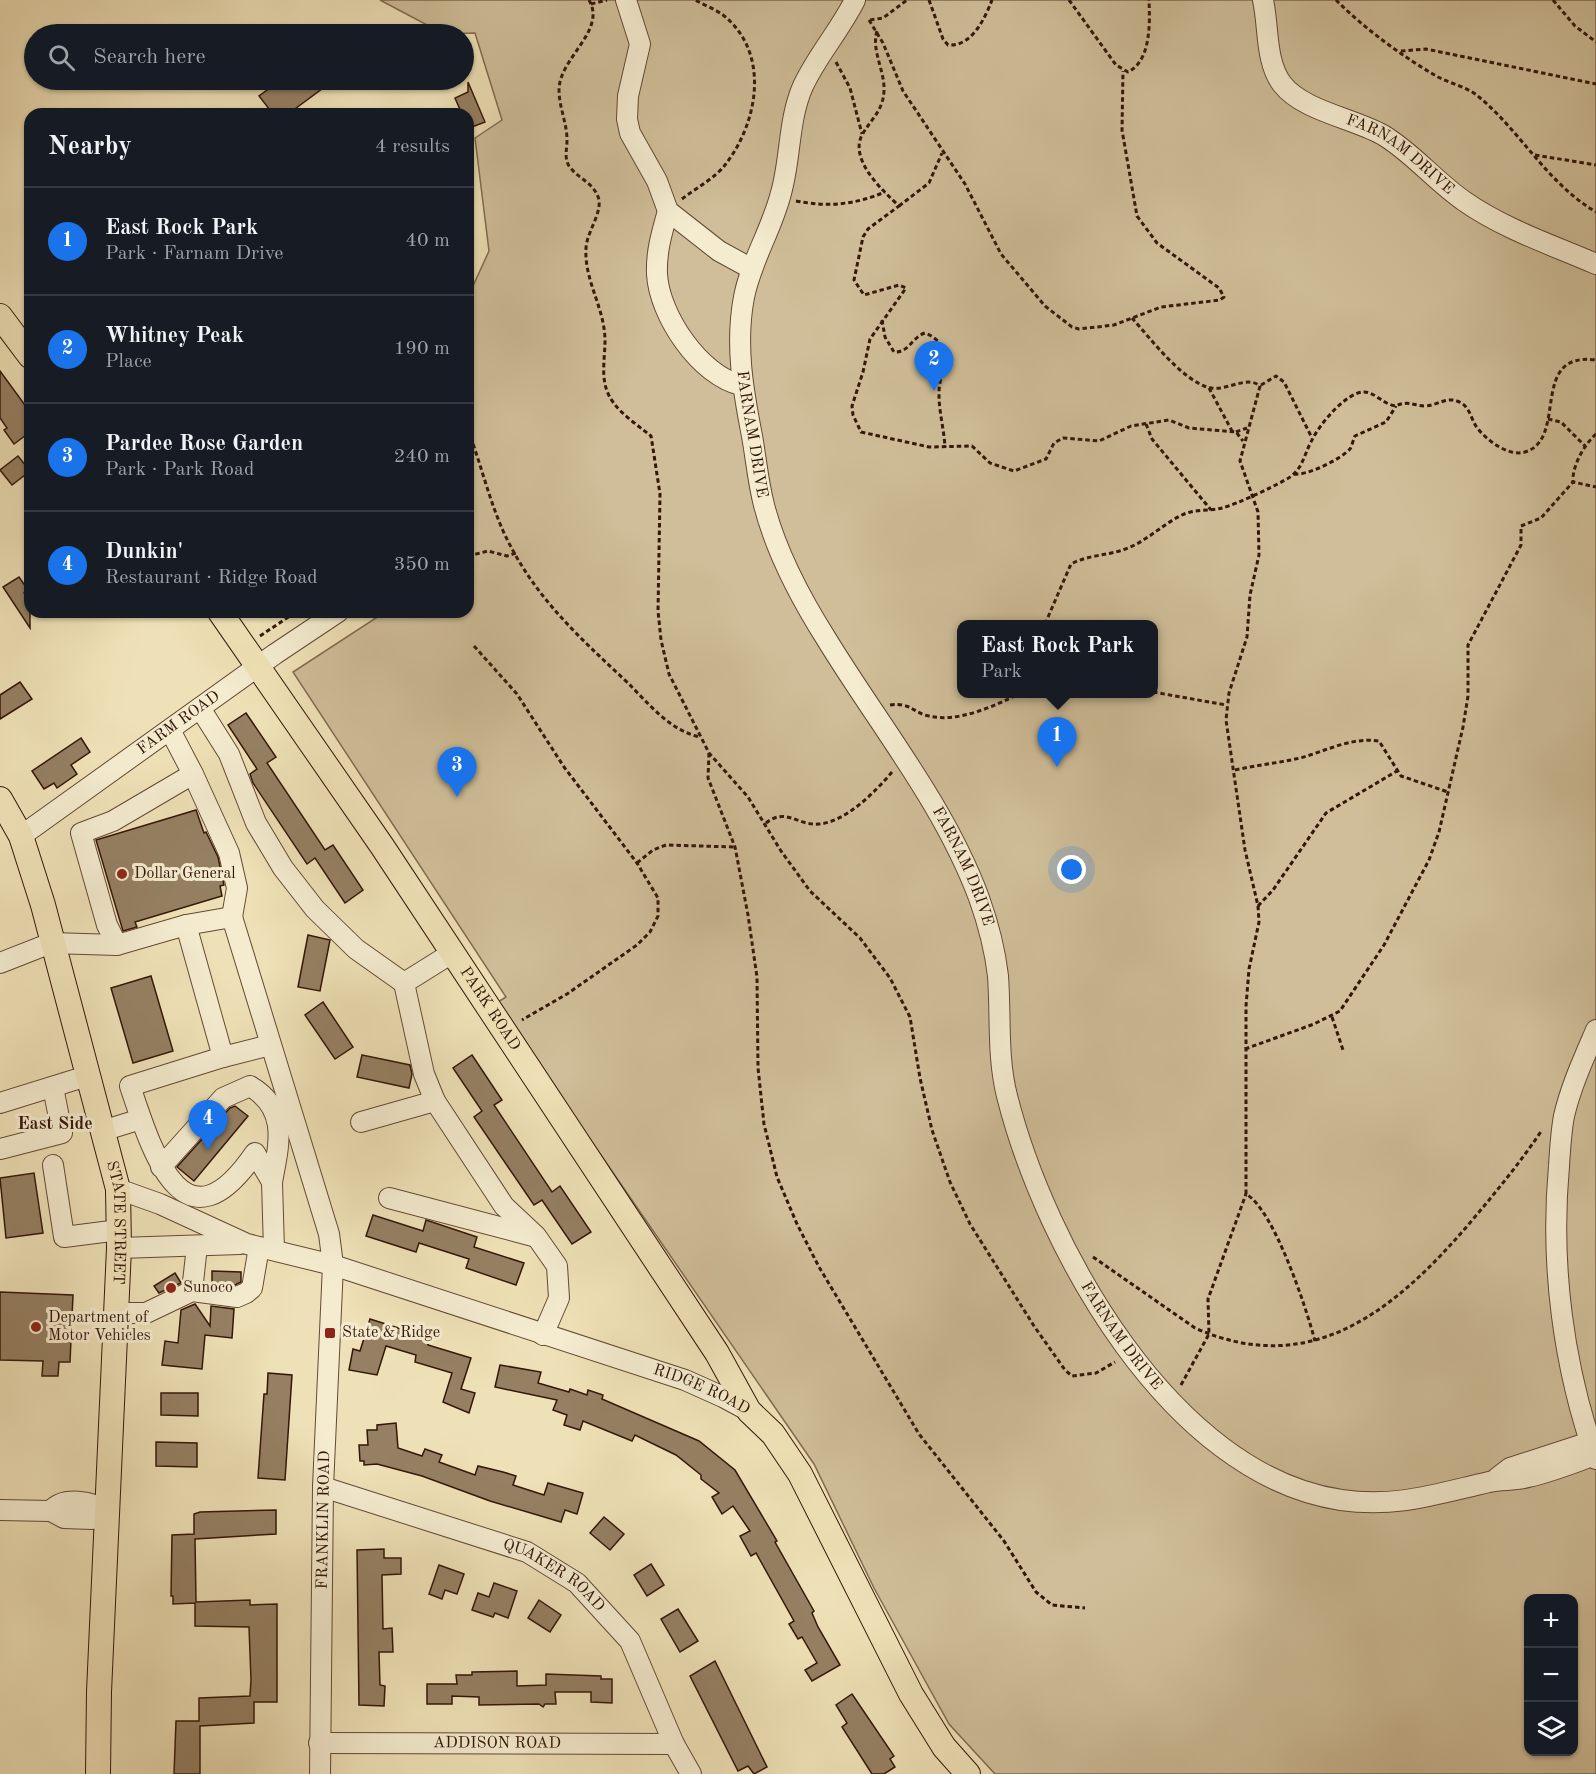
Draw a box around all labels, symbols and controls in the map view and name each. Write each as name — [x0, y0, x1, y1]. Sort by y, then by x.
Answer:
search box — [24, 24, 474, 90]
icon: search — [45, 41, 78, 74]
text: Search here — [93, 46, 206, 68]
street label: FARNAM DRIVE — [1344, 112, 1457, 198]
text: Nearby — [48, 134, 132, 160]
text: 4 results — [375, 137, 450, 157]
text: East Rock Park — [105, 217, 258, 239]
text: 1 — [62, 231, 73, 251]
text: 40 m — [405, 231, 450, 251]
text: Park · Farnam Drive — [105, 244, 284, 264]
text: Whitney Peak — [105, 325, 244, 347]
text: 2 — [62, 339, 73, 359]
text: 190 m — [394, 339, 450, 359]
pin: 2 — [914, 342, 954, 391]
text: Place — [105, 352, 152, 372]
street label: FARNAM DRIVE — [734, 370, 770, 499]
text: Pardee Rose Garden — [105, 433, 303, 455]
text: 3 — [62, 447, 73, 467]
text: 240 m — [394, 447, 450, 467]
text: Park · Park Road — [105, 460, 254, 480]
text: Dunkin' — [105, 541, 183, 563]
text: 4 — [62, 555, 73, 575]
text: 350 m — [394, 555, 450, 575]
text: Restaurant · Ridge Road — [105, 568, 318, 588]
popup — [957, 620, 1158, 698]
text: East Rock Park — [981, 635, 1134, 657]
text: Park — [981, 662, 1022, 682]
street label: FARM ROAD — [134, 688, 223, 758]
pin: 1 — [1038, 718, 1076, 767]
pin: 3 — [438, 748, 476, 797]
street label: FARNAM DRIVE — [929, 804, 996, 928]
your location — [1057, 855, 1086, 884]
place label: Dollar General — [134, 866, 236, 882]
marker: Dollar General — [115, 867, 129, 881]
street label: PARK ROAD — [456, 964, 523, 1054]
pin: 4 — [188, 1100, 228, 1150]
district label: East Side — [17, 1115, 93, 1133]
street label: STATE STREET — [103, 1159, 127, 1285]
street label: FARNAM DRIVE — [1077, 1279, 1165, 1393]
place label: Sunoco — [183, 1280, 233, 1296]
marker: Sunoco — [164, 1281, 178, 1295]
place label: Department of Motor Vehicles — [48, 1310, 151, 1344]
marker: Department of Motor Vehicles — [29, 1320, 43, 1334]
place label: State & Ridge — [342, 1325, 440, 1341]
marker: State & Ridge — [323, 1326, 337, 1340]
street label: RIDGE ROAD — [651, 1362, 752, 1418]
street label: FRANKLIN ROAD — [315, 1450, 333, 1590]
street label: QUAKER ROAD — [501, 1537, 607, 1615]
map controls — [1524, 1594, 1578, 1756]
button: + — [1524, 1594, 1578, 1648]
button: − — [1524, 1648, 1578, 1702]
button: layers — [1524, 1702, 1578, 1756]
street label: ADDISON ROAD — [433, 1735, 561, 1752]

